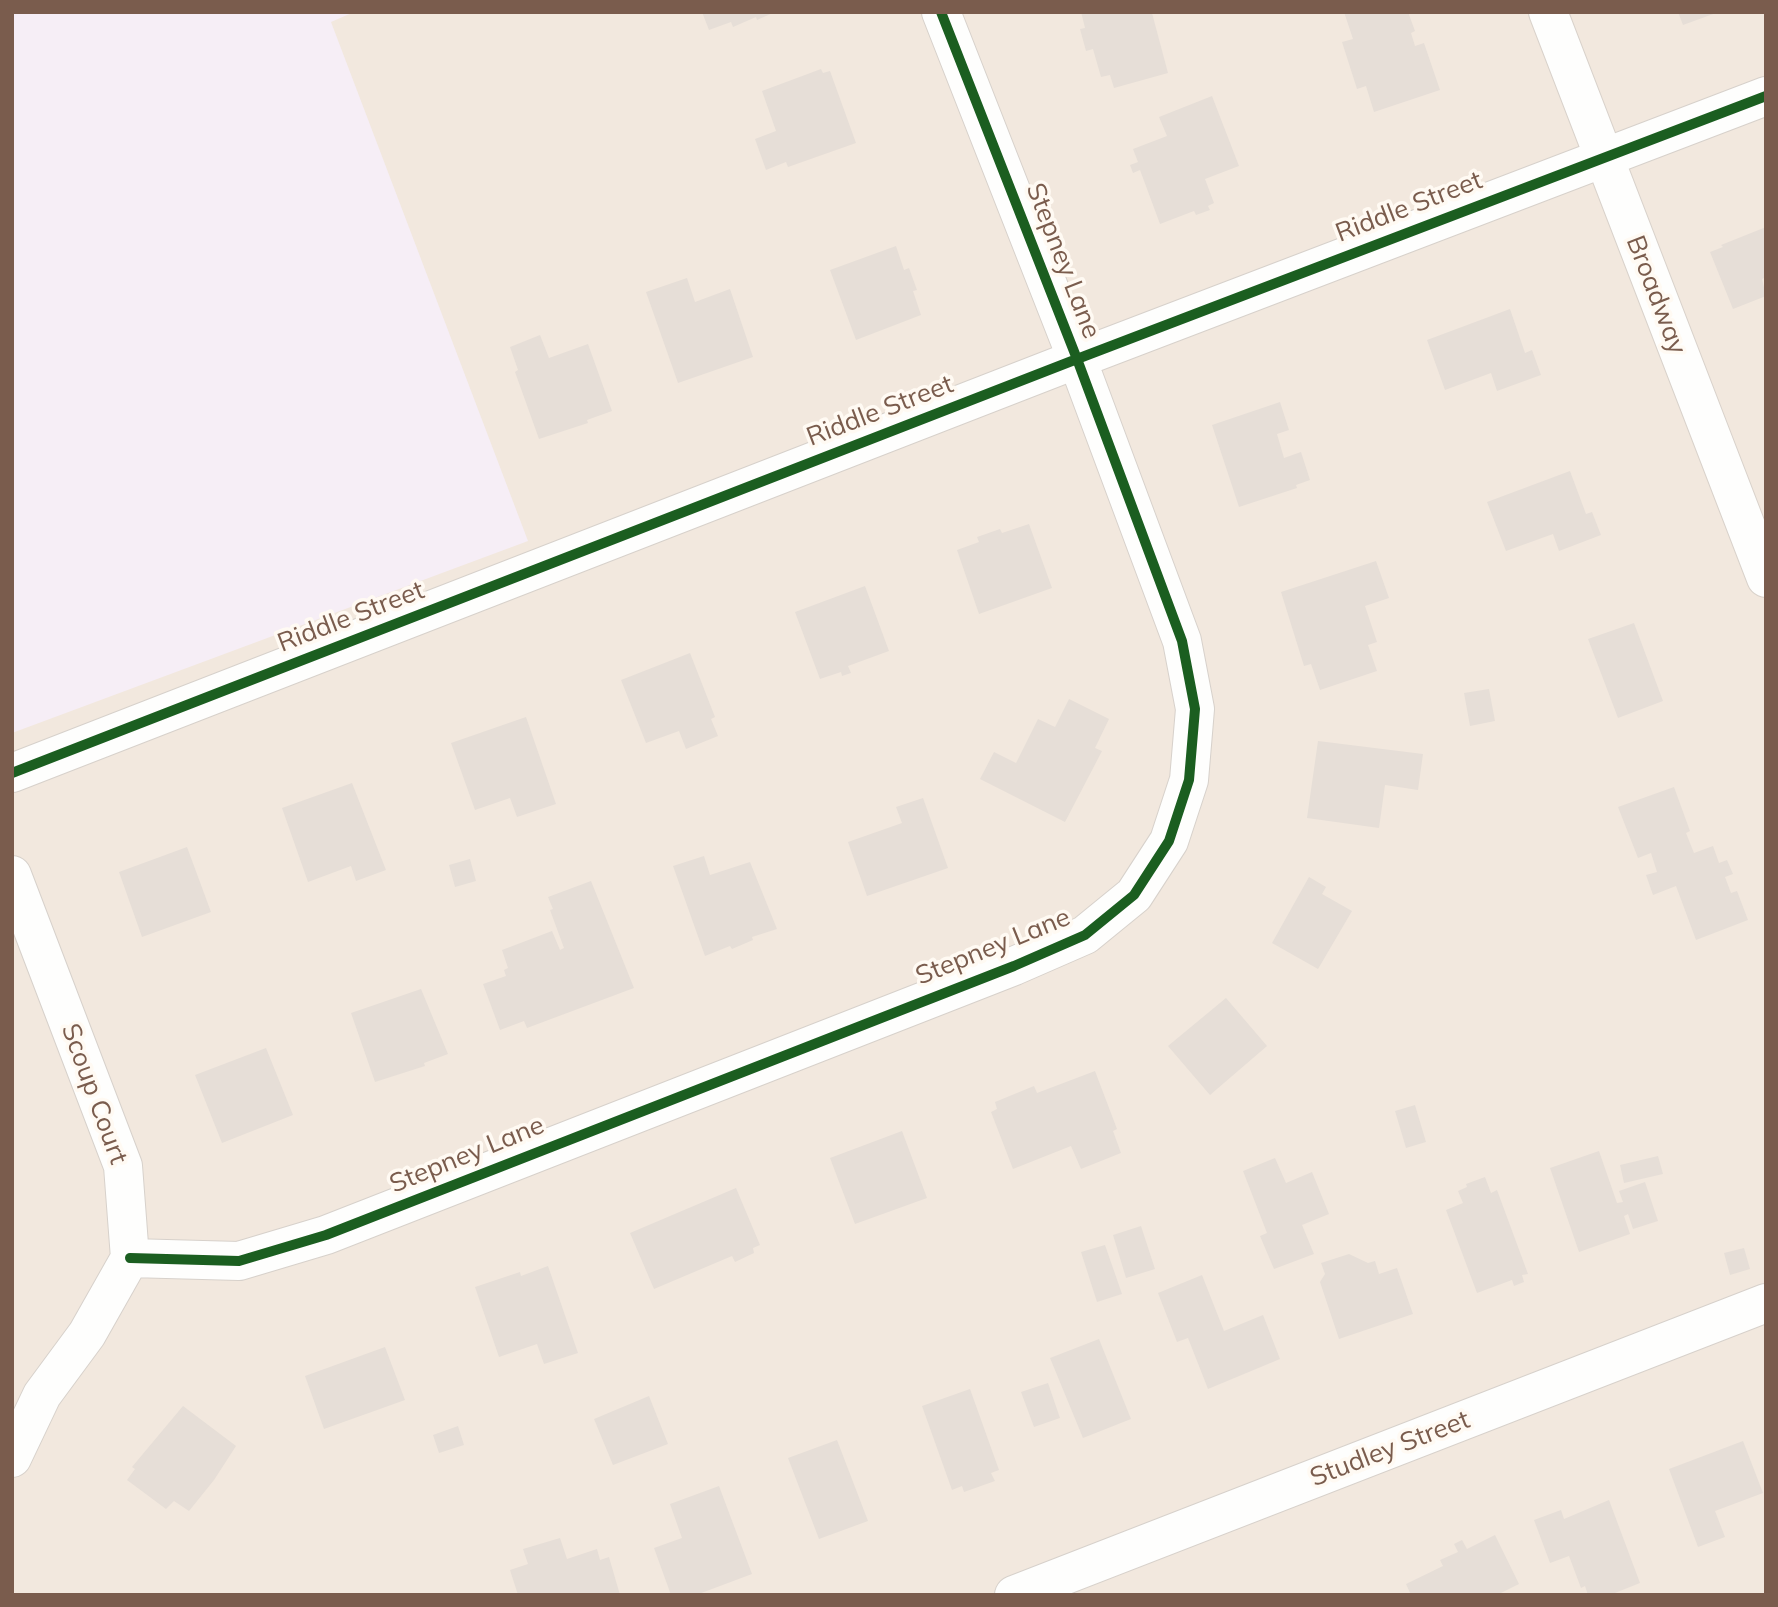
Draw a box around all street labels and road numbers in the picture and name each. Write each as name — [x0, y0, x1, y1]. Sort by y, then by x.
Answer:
street label: Riddle Street — [1331, 165, 1487, 249]
street label: Stepney Lane — [1019, 179, 1107, 343]
street label: Broadway — [1619, 231, 1693, 359]
street label: Riddle Street — [802, 369, 958, 453]
street label: Riddle Street — [273, 575, 429, 659]
street label: Stepney Lane — [911, 902, 1075, 992]
street label: Scoup Court — [54, 1020, 134, 1168]
street label: Stepney Lane — [385, 1110, 549, 1200]
street label: Studley Street — [1306, 1404, 1474, 1494]

